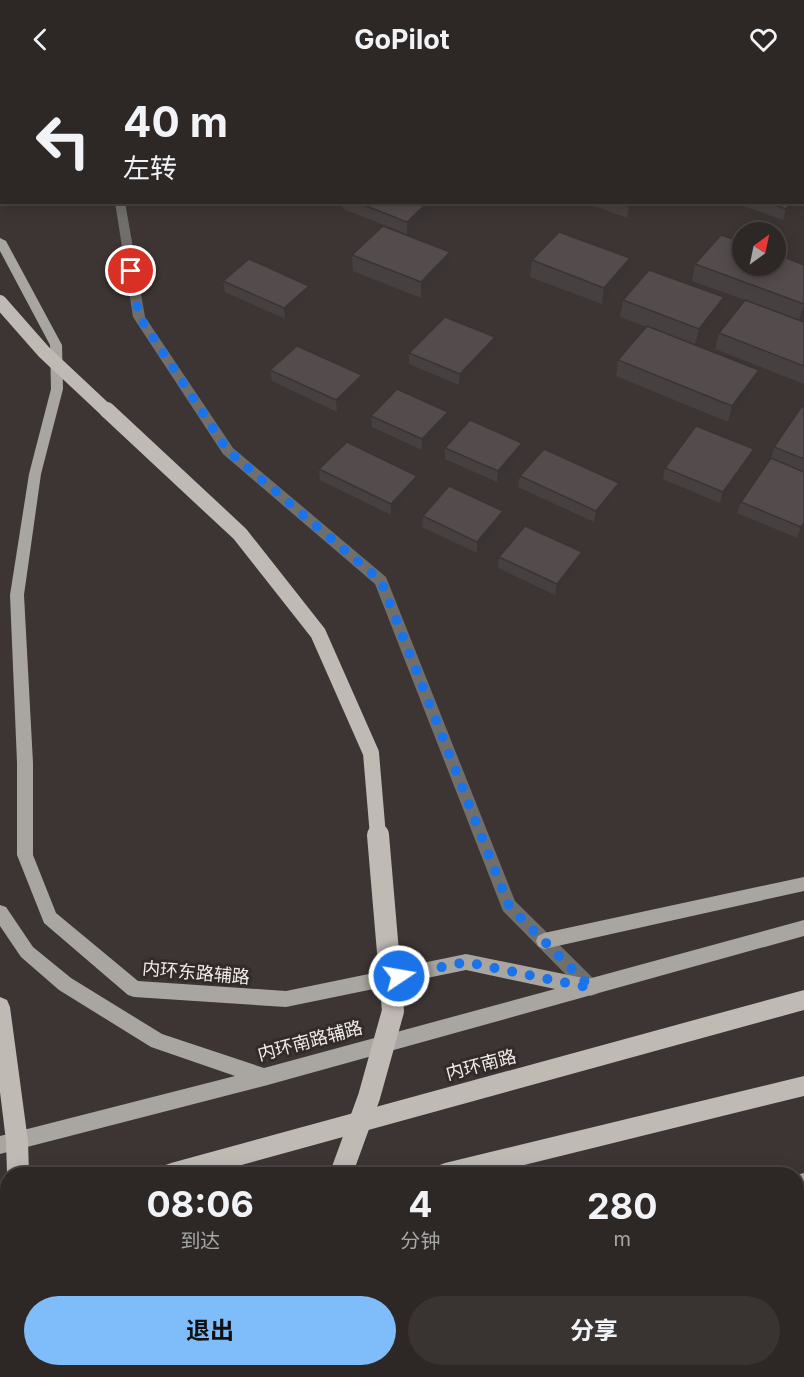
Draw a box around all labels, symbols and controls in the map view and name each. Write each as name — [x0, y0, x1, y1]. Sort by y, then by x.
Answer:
icon: back — [24, 23, 57, 56]
text: GoPilot — [354, 23, 450, 56]
icon: heart — [747, 23, 780, 56]
text: 40 m — [123, 96, 228, 147]
icon: left — [24, 102, 102, 180]
text: 左转 — [123, 152, 177, 185]
north arrow — [732, 222, 786, 276]
map controls — [732, 222, 786, 276]
pin — [105, 245, 156, 296]
icon: arrive — [114, 254, 147, 287]
position arrow — [367, 944, 431, 1008]
street label: 内环东路辅路 — [141, 957, 251, 988]
street label: 内环南路辅路 — [255, 1016, 365, 1065]
street label: 内环南路 — [443, 1045, 518, 1084]
text: 08:06 — [147, 1182, 254, 1226]
text: 4 — [408, 1182, 433, 1226]
text: 280 — [587, 1184, 657, 1228]
text: m — [613, 1227, 631, 1251]
text: 到达 — [180, 1229, 220, 1253]
text: 分钟 — [400, 1229, 440, 1253]
button: 退出 — [24, 1296, 396, 1365]
button: 分享 — [408, 1296, 780, 1365]

